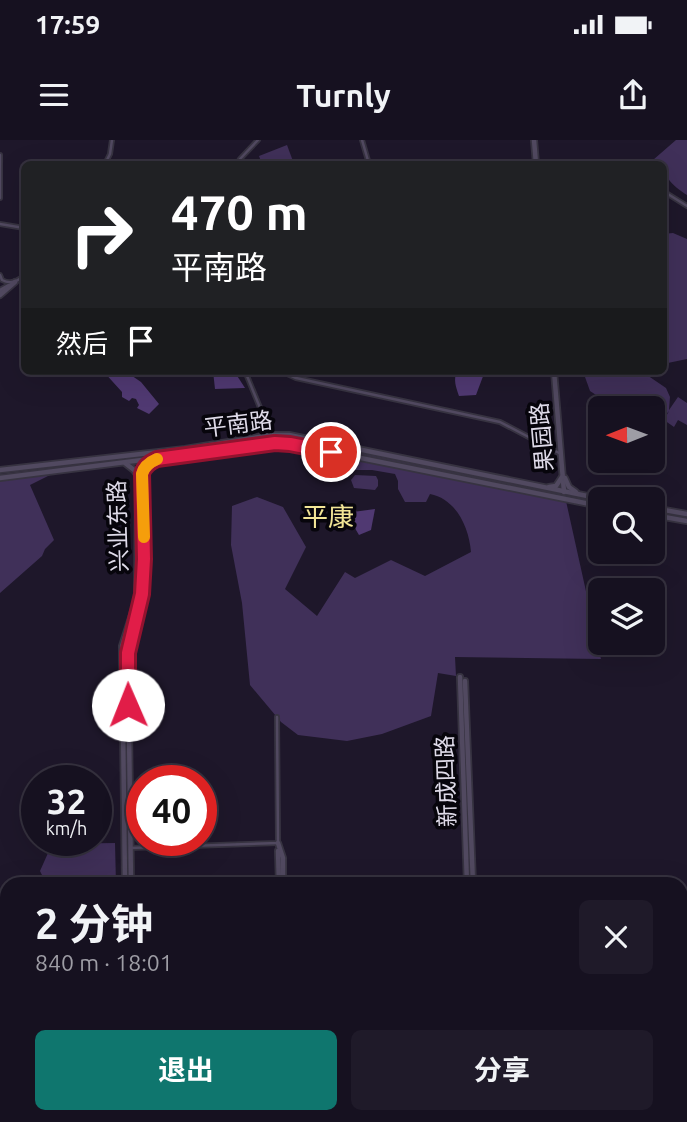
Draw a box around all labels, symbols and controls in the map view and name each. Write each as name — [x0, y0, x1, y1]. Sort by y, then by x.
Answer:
text: 17:59 — [35, 10, 100, 39]
icon: menu — [35, 76, 73, 114]
icon: share — [614, 76, 652, 114]
text: Turnly — [296, 77, 391, 113]
text: 470 m — [171, 184, 308, 239]
icon: right — [56, 189, 147, 280]
text: 平南路 — [171, 249, 267, 285]
icon: arrive — [122, 322, 160, 360]
text: 然后 — [56, 329, 108, 358]
north arrow — [588, 396, 665, 472]
map controls — [588, 396, 665, 655]
street label: 果园路 — [526, 402, 557, 473]
street label: 平南路 — [202, 407, 274, 440]
pin — [301, 422, 361, 482]
icon: arrive — [312, 433, 350, 471]
street label: 兴业东路 — [103, 480, 132, 572]
button: search — [588, 487, 665, 564]
district label: 平康 — [302, 502, 354, 531]
button: layers — [588, 578, 665, 655]
position arrow — [91, 668, 165, 742]
street label: 新成四路 — [431, 735, 460, 827]
speed limit sign: 40 — [126, 765, 217, 856]
text: 32 — [47, 781, 86, 821]
text: km/h — [46, 818, 87, 838]
text: 2 分钟 — [35, 900, 153, 947]
button: close — [579, 900, 653, 974]
text: 840 m · 18:01 — [35, 950, 173, 975]
button: 退出 — [35, 1030, 337, 1110]
button: 分享 — [351, 1030, 653, 1110]

